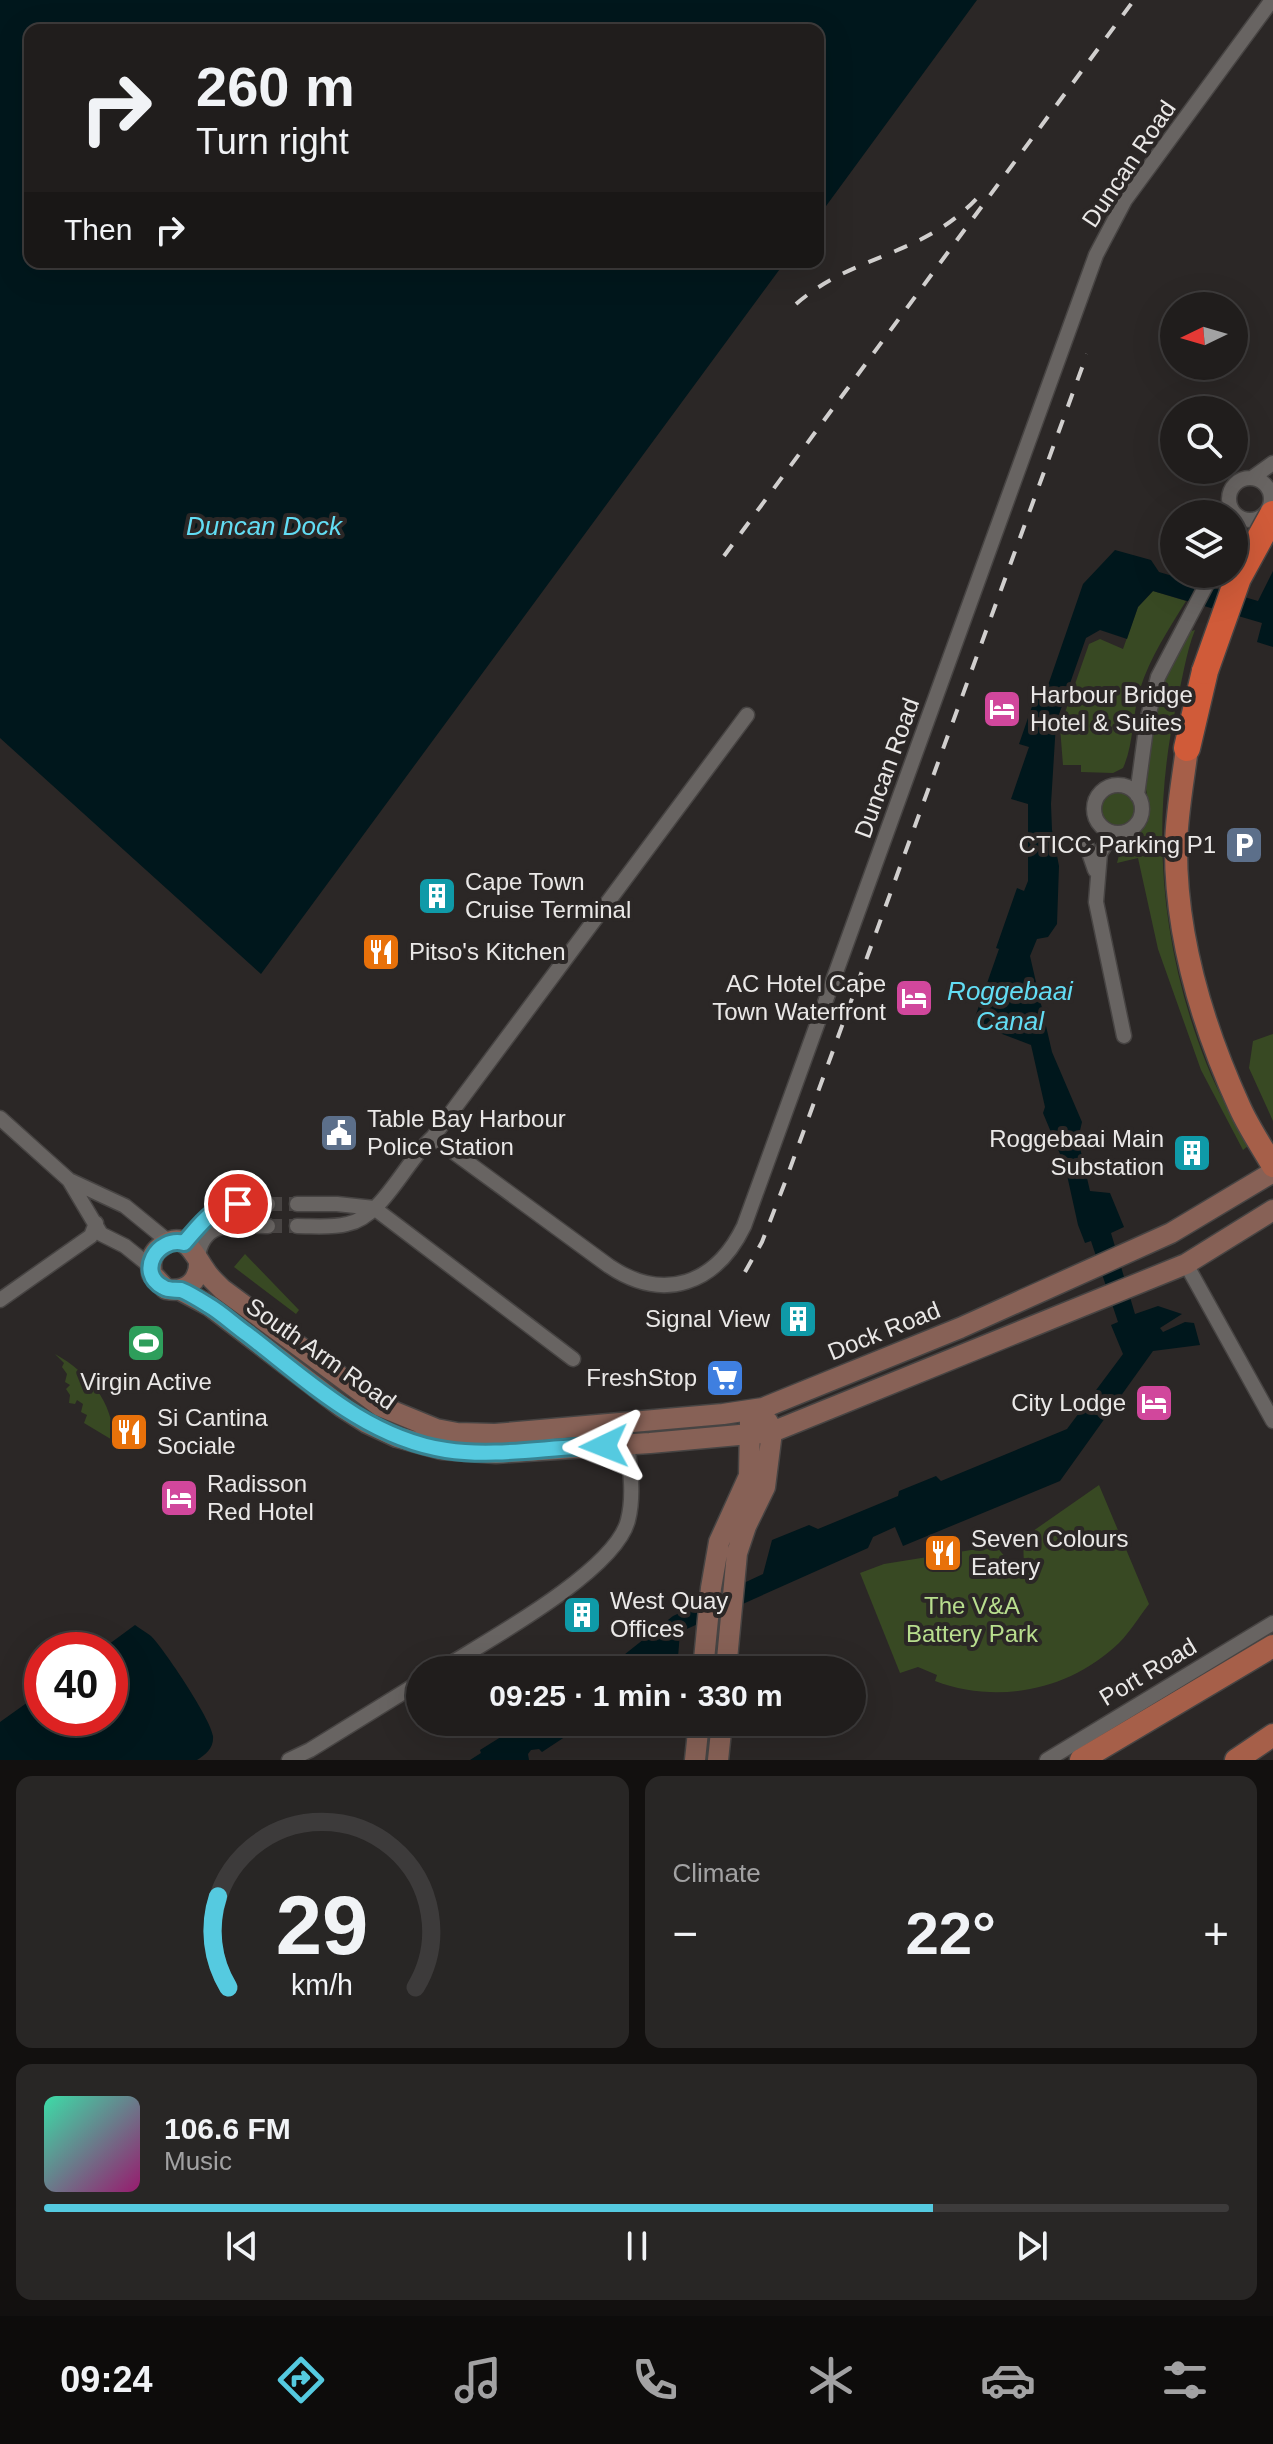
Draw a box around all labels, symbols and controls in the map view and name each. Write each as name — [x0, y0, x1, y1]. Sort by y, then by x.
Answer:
text: 260 m — [196, 55, 355, 118]
icon: right — [64, 56, 168, 160]
street label: Duncan Road — [1076, 95, 1181, 232]
text: Turn right — [196, 121, 349, 162]
icon: right — [148, 208, 192, 252]
text: Then — [64, 213, 132, 246]
north arrow — [1160, 292, 1248, 380]
map controls — [1160, 292, 1248, 588]
button: search — [1160, 396, 1248, 484]
button: layers — [1160, 500, 1248, 588]
water label: Duncan Dock — [186, 511, 344, 541]
place label: Harbour Bridge Hotel & Suites — [1030, 681, 1193, 736]
hotel icon: Harbour Bridge Hotel & Suites — [981, 688, 1023, 730]
street label: Duncan Road — [849, 694, 924, 841]
parking icon: CTICC Parking P1 — [1223, 824, 1265, 866]
place label: CTICC Parking P1 — [1019, 831, 1216, 858]
place label: Cape Town Cruise Terminal — [465, 868, 631, 923]
building icon: Cape Town Cruise Terminal — [416, 875, 458, 917]
restaurant icon: Pitso's Kitchen — [360, 931, 402, 973]
place label: Pitso's Kitchen — [409, 938, 566, 965]
place label: AC Hotel Cape Town Waterfront — [712, 970, 886, 1025]
water label: Roggebaai Canal — [947, 976, 1074, 1036]
hotel icon: AC Hotel Cape Town Waterfront — [893, 977, 935, 1019]
place label: Table Bay Harbour Police Station — [367, 1105, 566, 1160]
public building icon: Table Bay Harbour Police Station — [318, 1112, 360, 1154]
place label: Roggebaai Main Substation — [989, 1125, 1164, 1180]
building icon: Roggebaai Main Substation — [1171, 1132, 1213, 1174]
pin — [204, 1170, 272, 1238]
icon: arrive — [216, 1182, 260, 1226]
street label: South Arm Road — [241, 1292, 401, 1415]
street label: Dock Road — [824, 1296, 944, 1365]
building icon: Signal View — [777, 1298, 819, 1340]
place label: Signal View — [645, 1305, 771, 1332]
sports icon: Virgin Active — [125, 1322, 167, 1364]
supermarket icon: FreshStop — [704, 1357, 746, 1399]
place label: FreshStop — [586, 1364, 697, 1391]
place label: Virgin Active — [80, 1368, 212, 1395]
hotel icon: City Lodge — [1133, 1382, 1175, 1424]
place label: City Lodge — [1011, 1389, 1126, 1416]
place label: Si Cantina Sociale — [157, 1404, 268, 1459]
position arrow — [562, 1404, 646, 1488]
restaurant icon: Si Cantina Sociale — [108, 1411, 150, 1453]
place label: Radisson Red Hotel — [207, 1470, 314, 1525]
hotel icon: Radisson Red Hotel — [158, 1477, 200, 1519]
place label: Seven Colours Eatery — [971, 1525, 1128, 1580]
restaurant icon: Seven Colours Eatery — [922, 1532, 964, 1574]
place label: West Quay Offices — [610, 1587, 728, 1642]
park label: The V&A Battery Park — [906, 1592, 1039, 1647]
building icon: West Quay Offices — [561, 1594, 603, 1636]
speed limit sign: 40 — [24, 1632, 128, 1736]
street label: Port Road — [1094, 1632, 1201, 1711]
text: 09:25 · 1 min · 330 m — [489, 1679, 783, 1712]
text: Climate — [673, 1858, 761, 1888]
text: 29 — [276, 1879, 369, 1972]
text: 22° — [905, 1900, 996, 1967]
text: − — [673, 1909, 698, 1958]
text: + — [1203, 1909, 1229, 1958]
text: km/h — [291, 1969, 353, 2001]
text: 106.6 FM — [164, 2112, 291, 2145]
text: Music — [164, 2146, 232, 2176]
icon: previous — [220, 2224, 264, 2268]
icon: pause — [615, 2224, 659, 2268]
icon: next — [1010, 2224, 1054, 2268]
icon: directions — [273, 2352, 329, 2408]
icon: music — [450, 2352, 506, 2408]
icon: phone — [627, 2352, 683, 2408]
icon: climate — [803, 2352, 859, 2408]
icon: car — [980, 2352, 1036, 2408]
icon: filters — [1157, 2352, 1213, 2408]
text: 09:24 — [60, 2359, 152, 2400]

